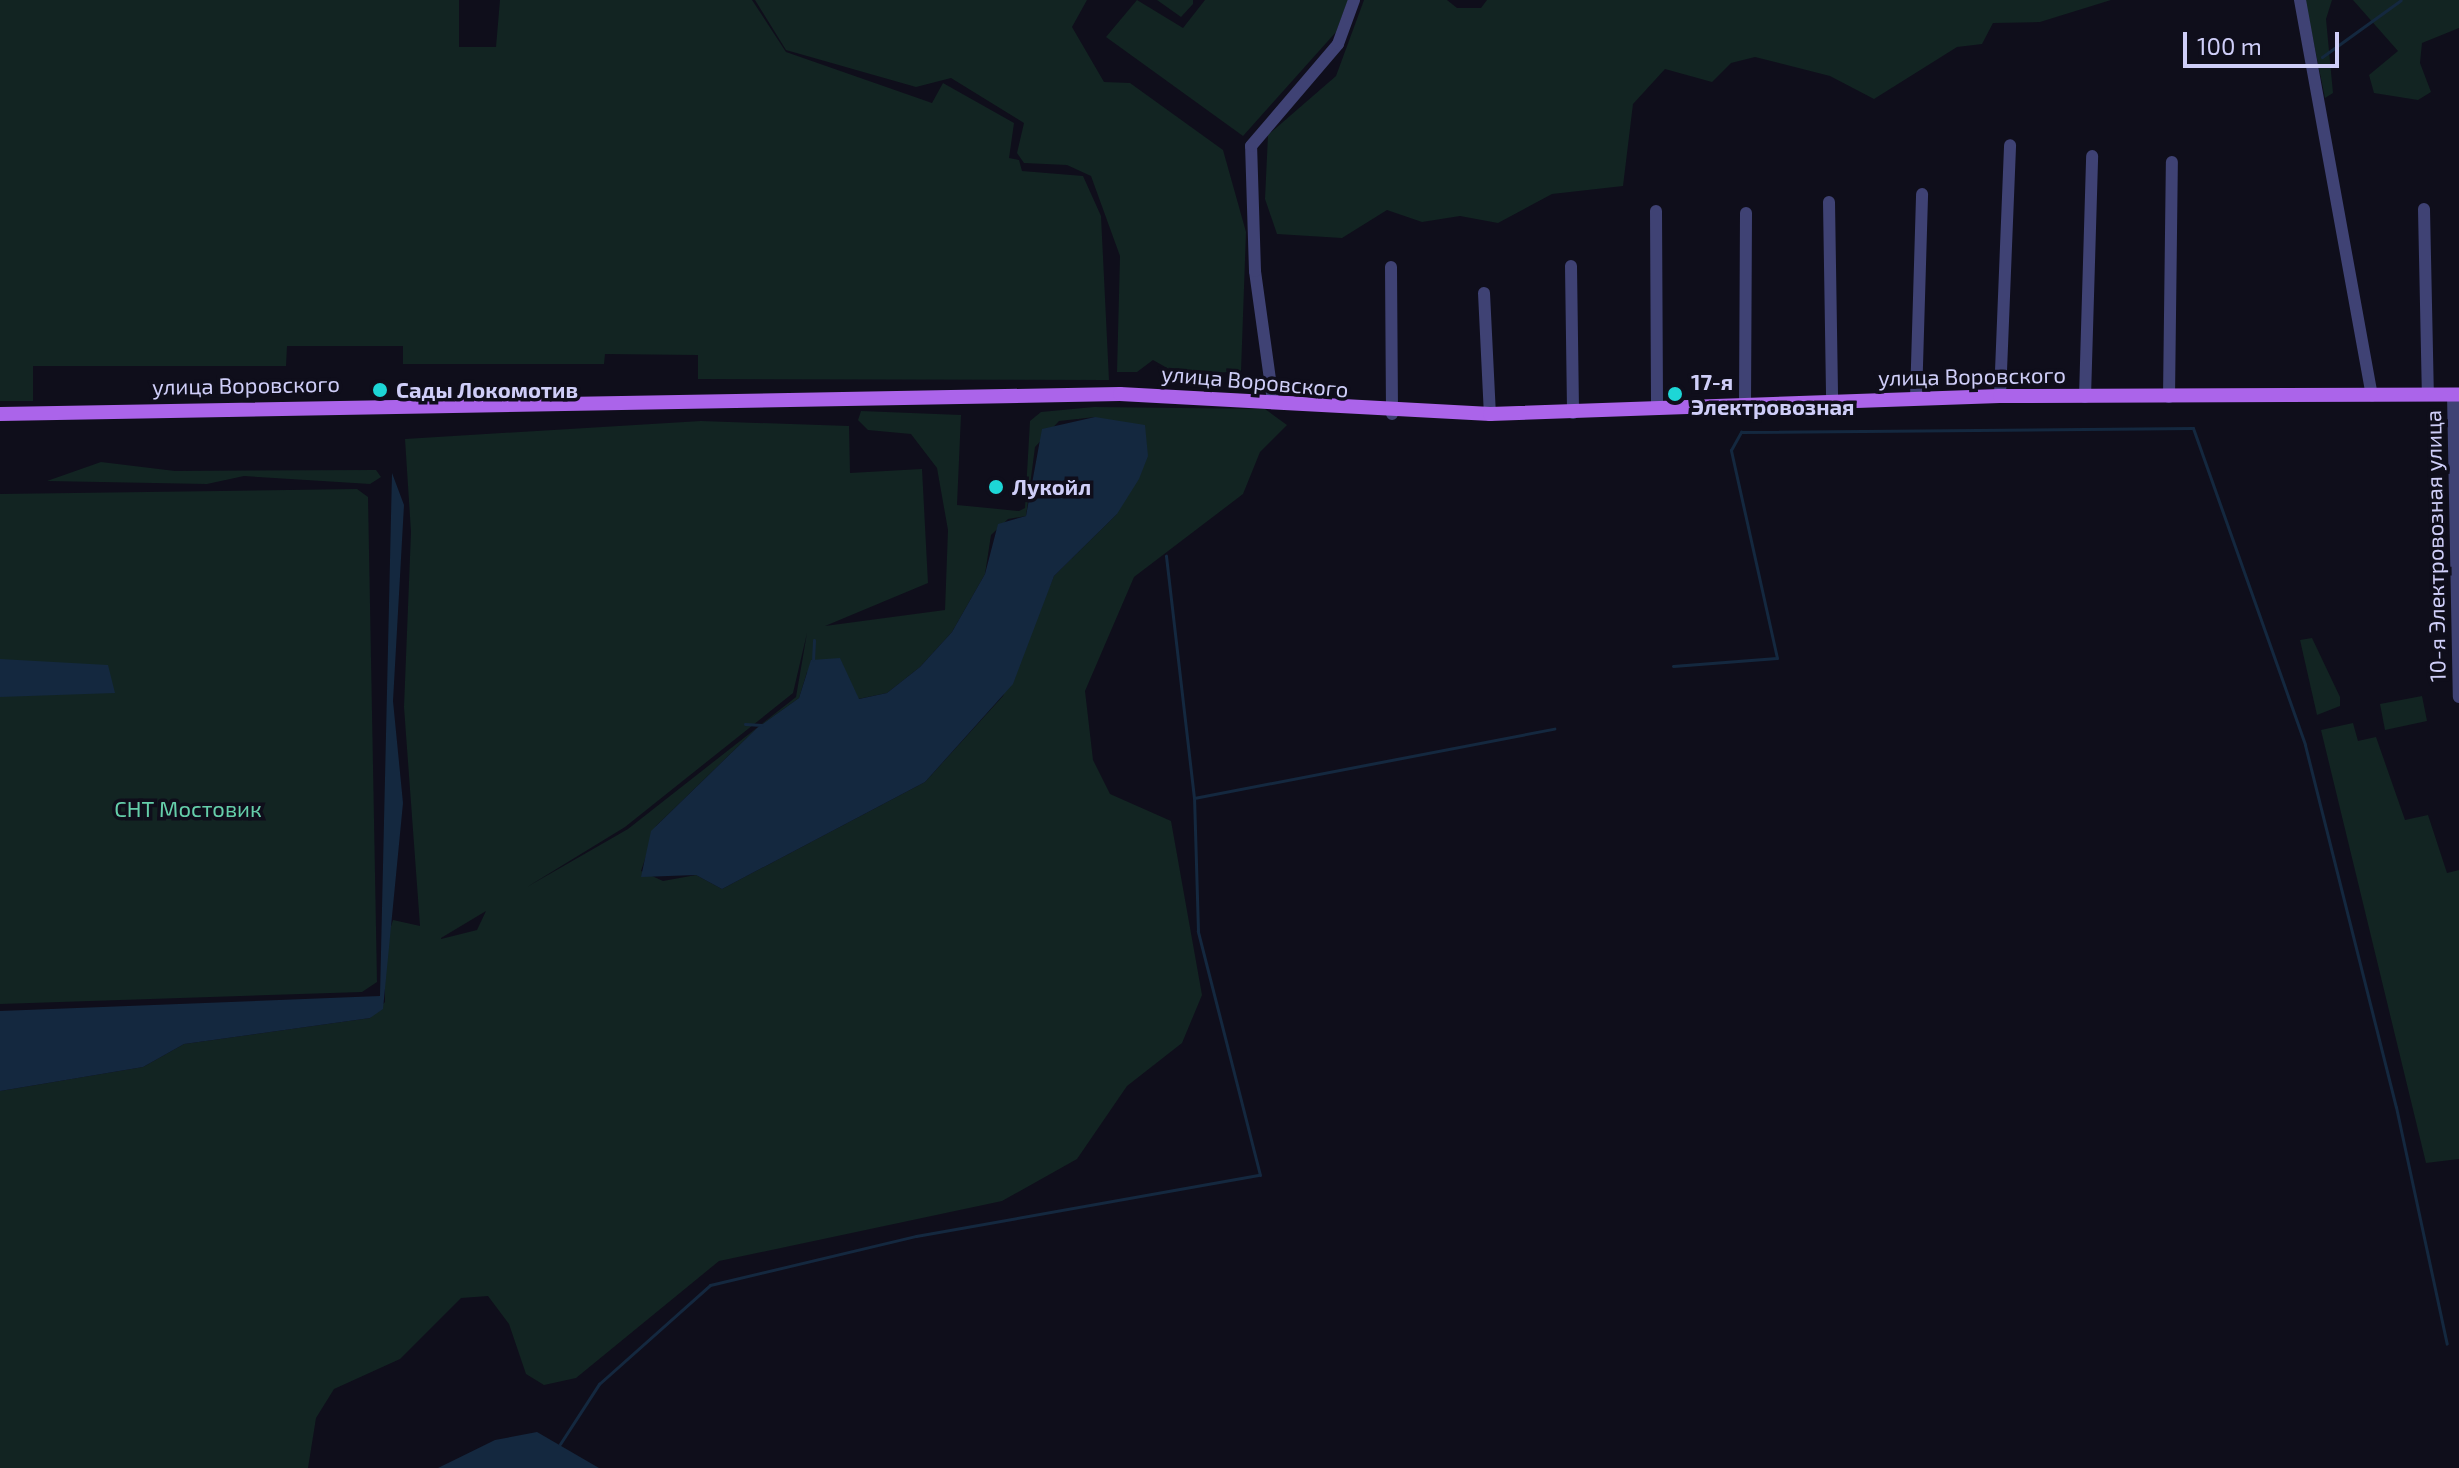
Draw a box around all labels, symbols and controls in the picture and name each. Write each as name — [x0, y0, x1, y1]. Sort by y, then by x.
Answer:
scale bar — [2187, 16, 2343, 66]
text: 100 m — [2197, 31, 2262, 60]
street label: улица Воровского — [1160, 360, 1350, 402]
street label: улица Воровского — [1878, 361, 2066, 391]
place label: 17-я Электровозная — [1691, 368, 1855, 420]
street label: улица Воровского — [152, 370, 340, 400]
place label: Сады Локомотив — [396, 377, 578, 403]
marker: Сады Локомотив — [371, 381, 389, 399]
marker: 17-я Электровозная — [1666, 385, 1684, 403]
street label: 10-я Электровозная улица — [2419, 410, 2451, 682]
place label: Лукойл — [1012, 474, 1091, 500]
marker: Лукойл — [987, 478, 1005, 496]
park label: СНТ Мостовик — [114, 796, 262, 822]

